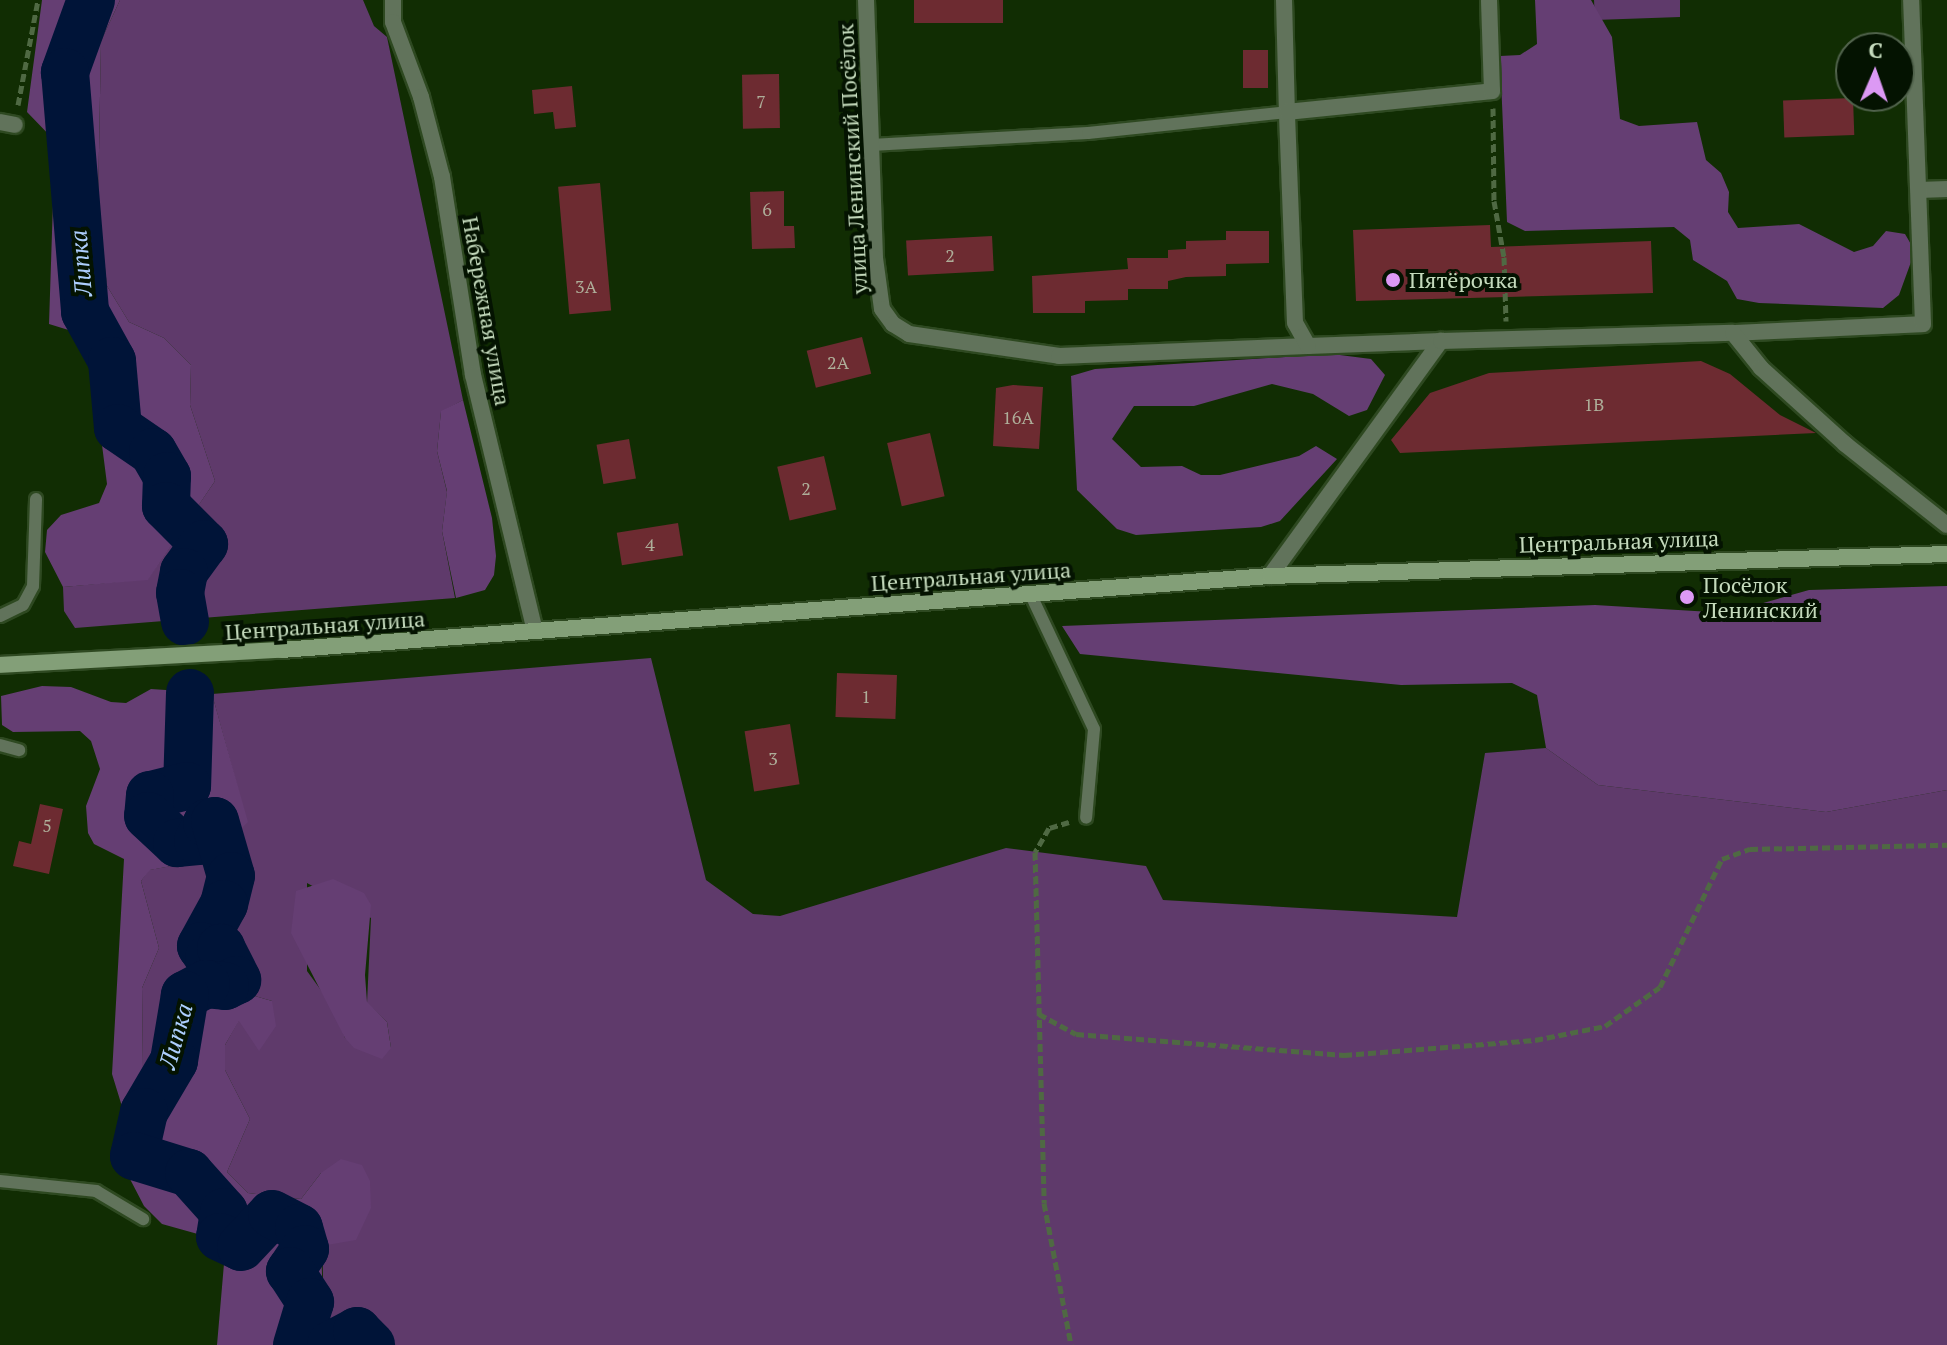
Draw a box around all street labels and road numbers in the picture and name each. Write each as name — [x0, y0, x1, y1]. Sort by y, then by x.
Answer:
street label: улица Ленинский Посёлок — [832, 23, 872, 295]
street label: Набережная улица — [457, 215, 517, 407]
street label: Центральная улица — [1518, 524, 1720, 558]
street label: Центральная улица — [870, 556, 1072, 596]
street label: Центральная улица — [224, 605, 426, 645]

